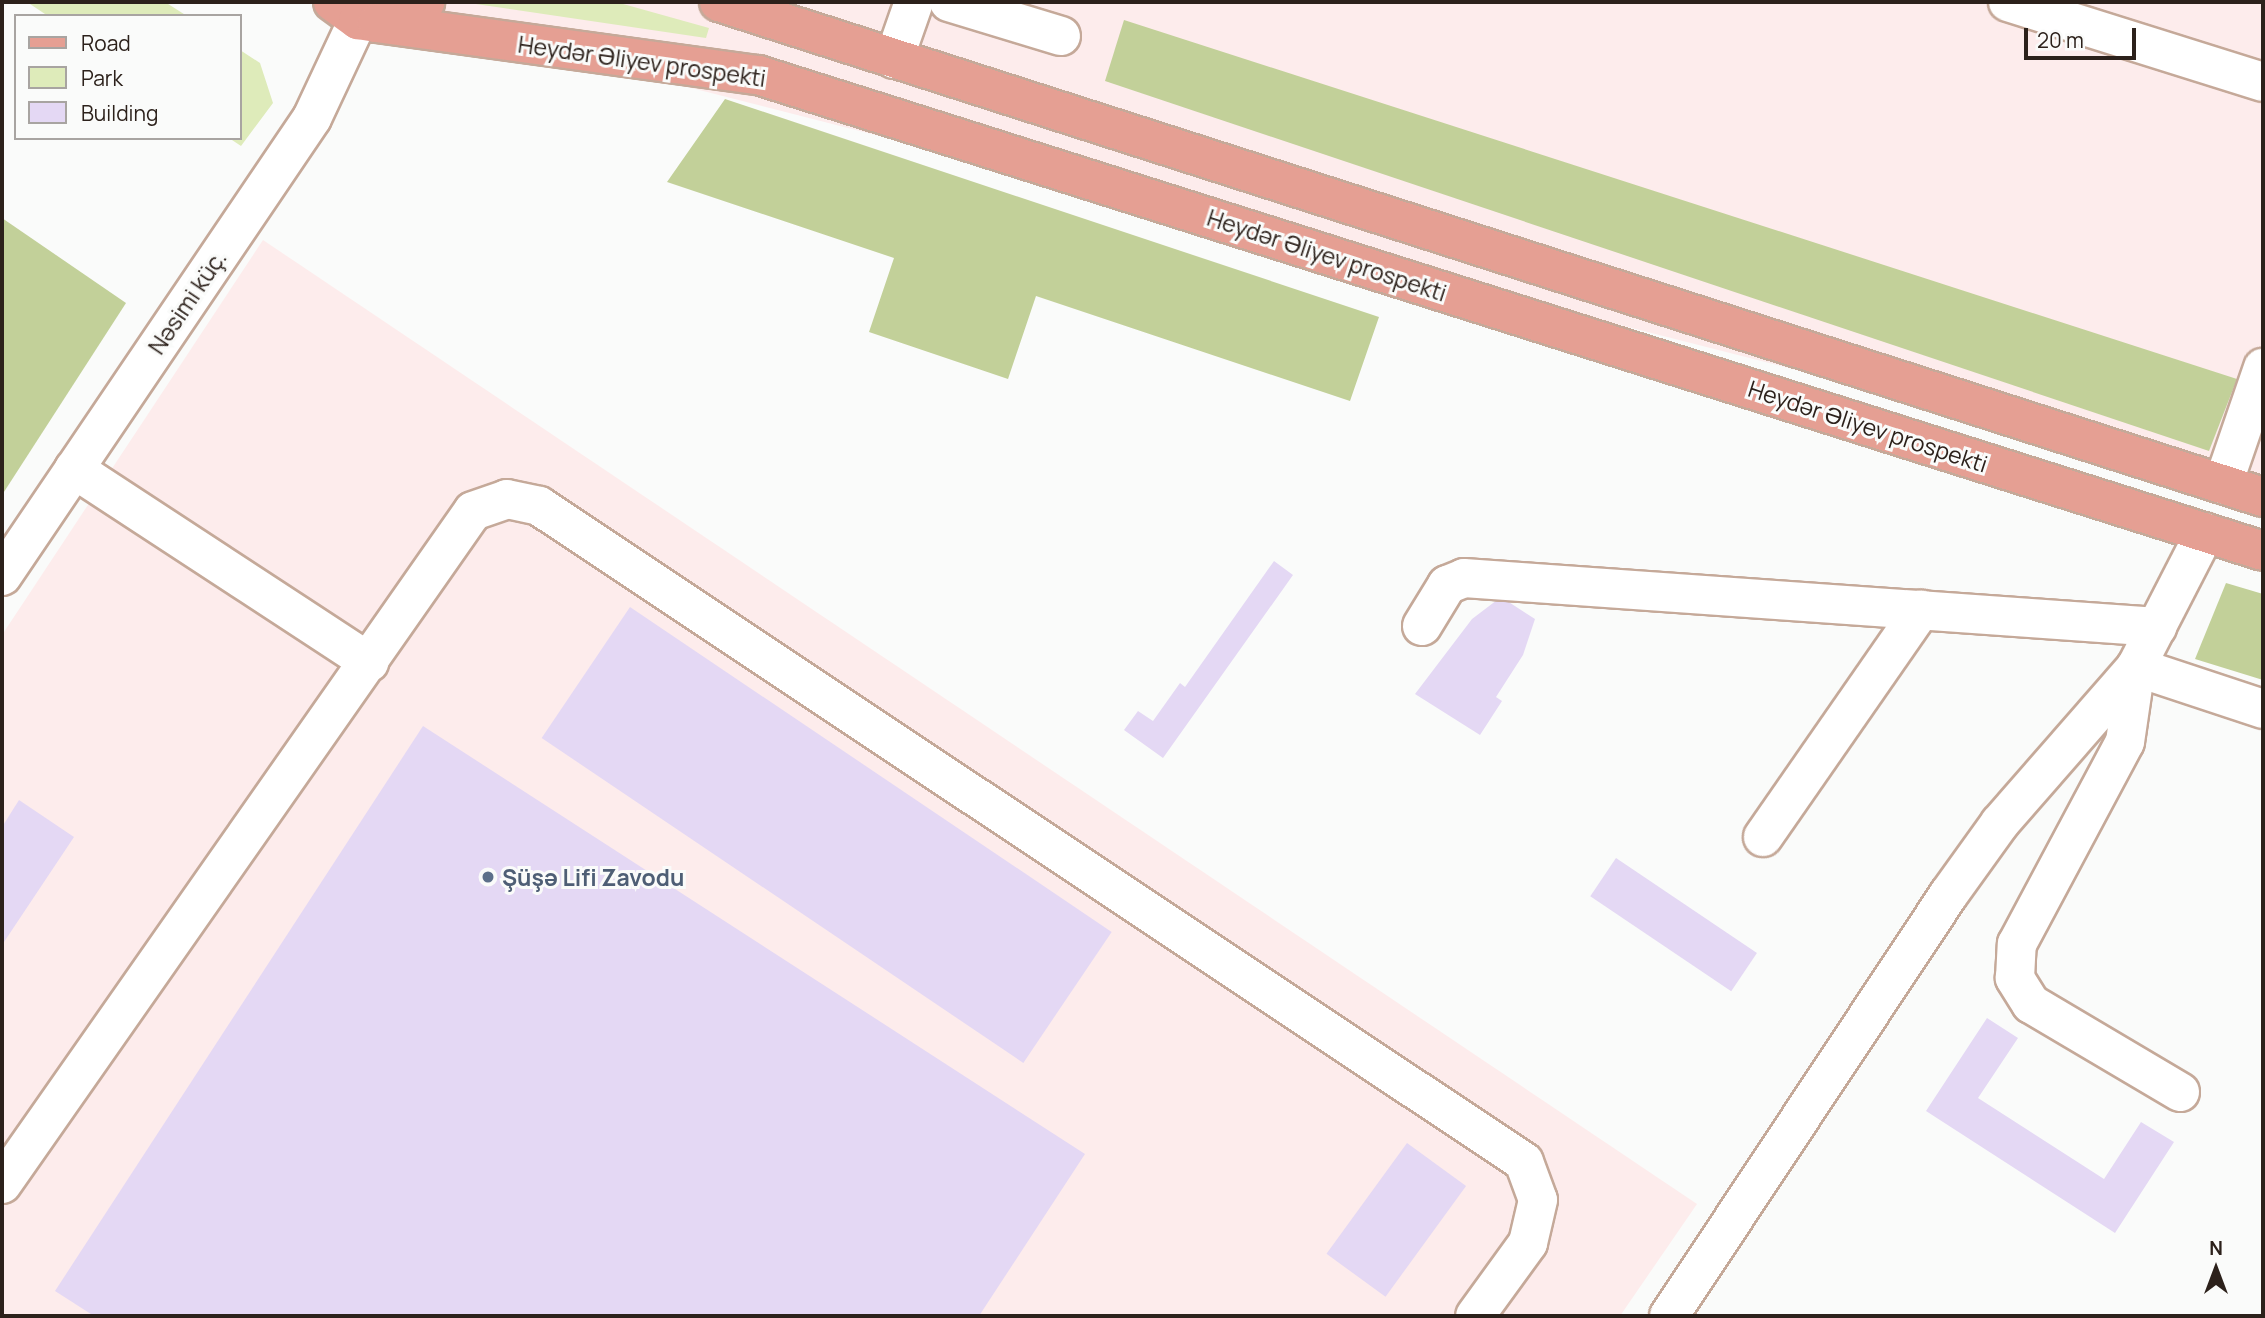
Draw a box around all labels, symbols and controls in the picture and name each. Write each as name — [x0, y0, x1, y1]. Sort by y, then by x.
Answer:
legend — [14, 14, 242, 140]
scale bar — [2027, 14, 2139, 58]
text: 20 m — [2037, 26, 2084, 54]
text: Road — [81, 29, 131, 57]
street label: Heydər Əliyev prospekti — [516, 30, 768, 92]
text: Park — [81, 64, 123, 92]
text: Building — [81, 99, 158, 127]
street label: Heydər Əliyev prospekti — [1204, 203, 1450, 307]
street label: Nəsimi küç. — [142, 245, 232, 359]
street label: Heydər Əliyev prospekti — [1745, 374, 1991, 478]
place label: Şüşə Lifi Zavodu — [502, 863, 684, 891]
marker: Şüşə Lifi Zavodu — [480, 869, 496, 885]
north arrow — [2181, 1234, 2251, 1304]
text: N — [2209, 1235, 2223, 1261]

